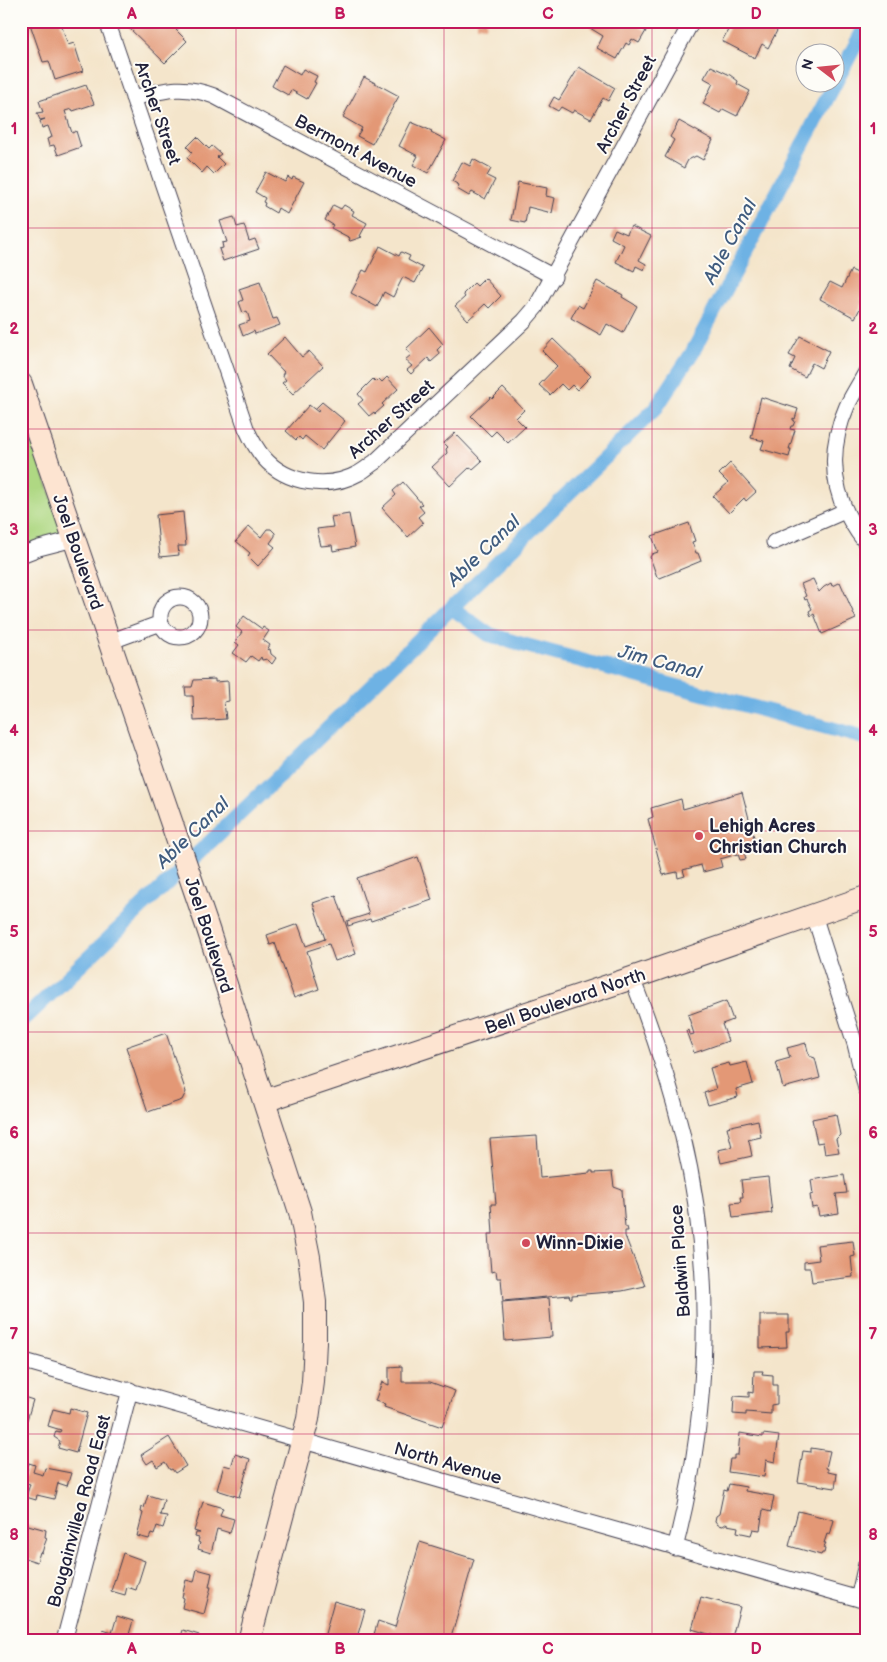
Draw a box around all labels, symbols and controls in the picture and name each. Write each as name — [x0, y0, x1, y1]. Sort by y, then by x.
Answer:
text: A — [126, 5, 137, 24]
text: B — [334, 5, 346, 24]
text: C — [542, 5, 554, 24]
text: D — [750, 5, 762, 24]
north arrow — [794, 42, 844, 92]
street label: Archer Street — [592, 51, 661, 157]
text: N — [798, 57, 818, 72]
street label: Archer Street — [130, 59, 185, 168]
street label: Bermont Avenue — [291, 110, 421, 193]
text: 1 — [11, 120, 17, 139]
text: 1 — [870, 120, 876, 139]
water label: Able Canal — [698, 195, 763, 289]
text: 2 — [9, 320, 19, 339]
text: 2 — [868, 320, 878, 339]
street label: Archer Street — [344, 375, 439, 463]
street label: Joel Boulevard — [48, 492, 107, 613]
water label: Able Canal — [442, 510, 526, 592]
text: 3 — [9, 521, 19, 540]
text: 3 — [868, 521, 878, 540]
water label: Jim Canal — [614, 640, 704, 685]
text: 4 — [9, 722, 19, 741]
text: 4 — [868, 722, 878, 741]
water label: Able Canal — [151, 792, 235, 874]
place label: Lehigh Acres Christian Church — [709, 816, 847, 858]
marker: Lehigh Acres Christian Church — [693, 830, 705, 842]
street label: Joel Boulevard — [180, 874, 237, 996]
text: 5 — [9, 923, 19, 942]
text: 5 — [868, 923, 878, 942]
street label: Bell Boulevard North — [482, 964, 648, 1039]
text: 6 — [9, 1124, 19, 1143]
text: 6 — [868, 1124, 878, 1143]
street label: Baldwin Place — [666, 1204, 695, 1318]
place label: Winn-Dixie — [536, 1233, 623, 1254]
marker: Winn-Dixie — [520, 1237, 532, 1249]
text: 7 — [10, 1325, 19, 1344]
text: 7 — [869, 1325, 878, 1344]
street label: Bougainvillea Road East — [44, 1412, 115, 1610]
street label: North Avenue — [392, 1438, 505, 1489]
text: 8 — [9, 1526, 19, 1545]
text: 8 — [868, 1526, 878, 1545]
text: A — [126, 1640, 137, 1659]
text: B — [334, 1640, 346, 1659]
text: C — [542, 1640, 554, 1659]
text: D — [750, 1640, 762, 1659]

